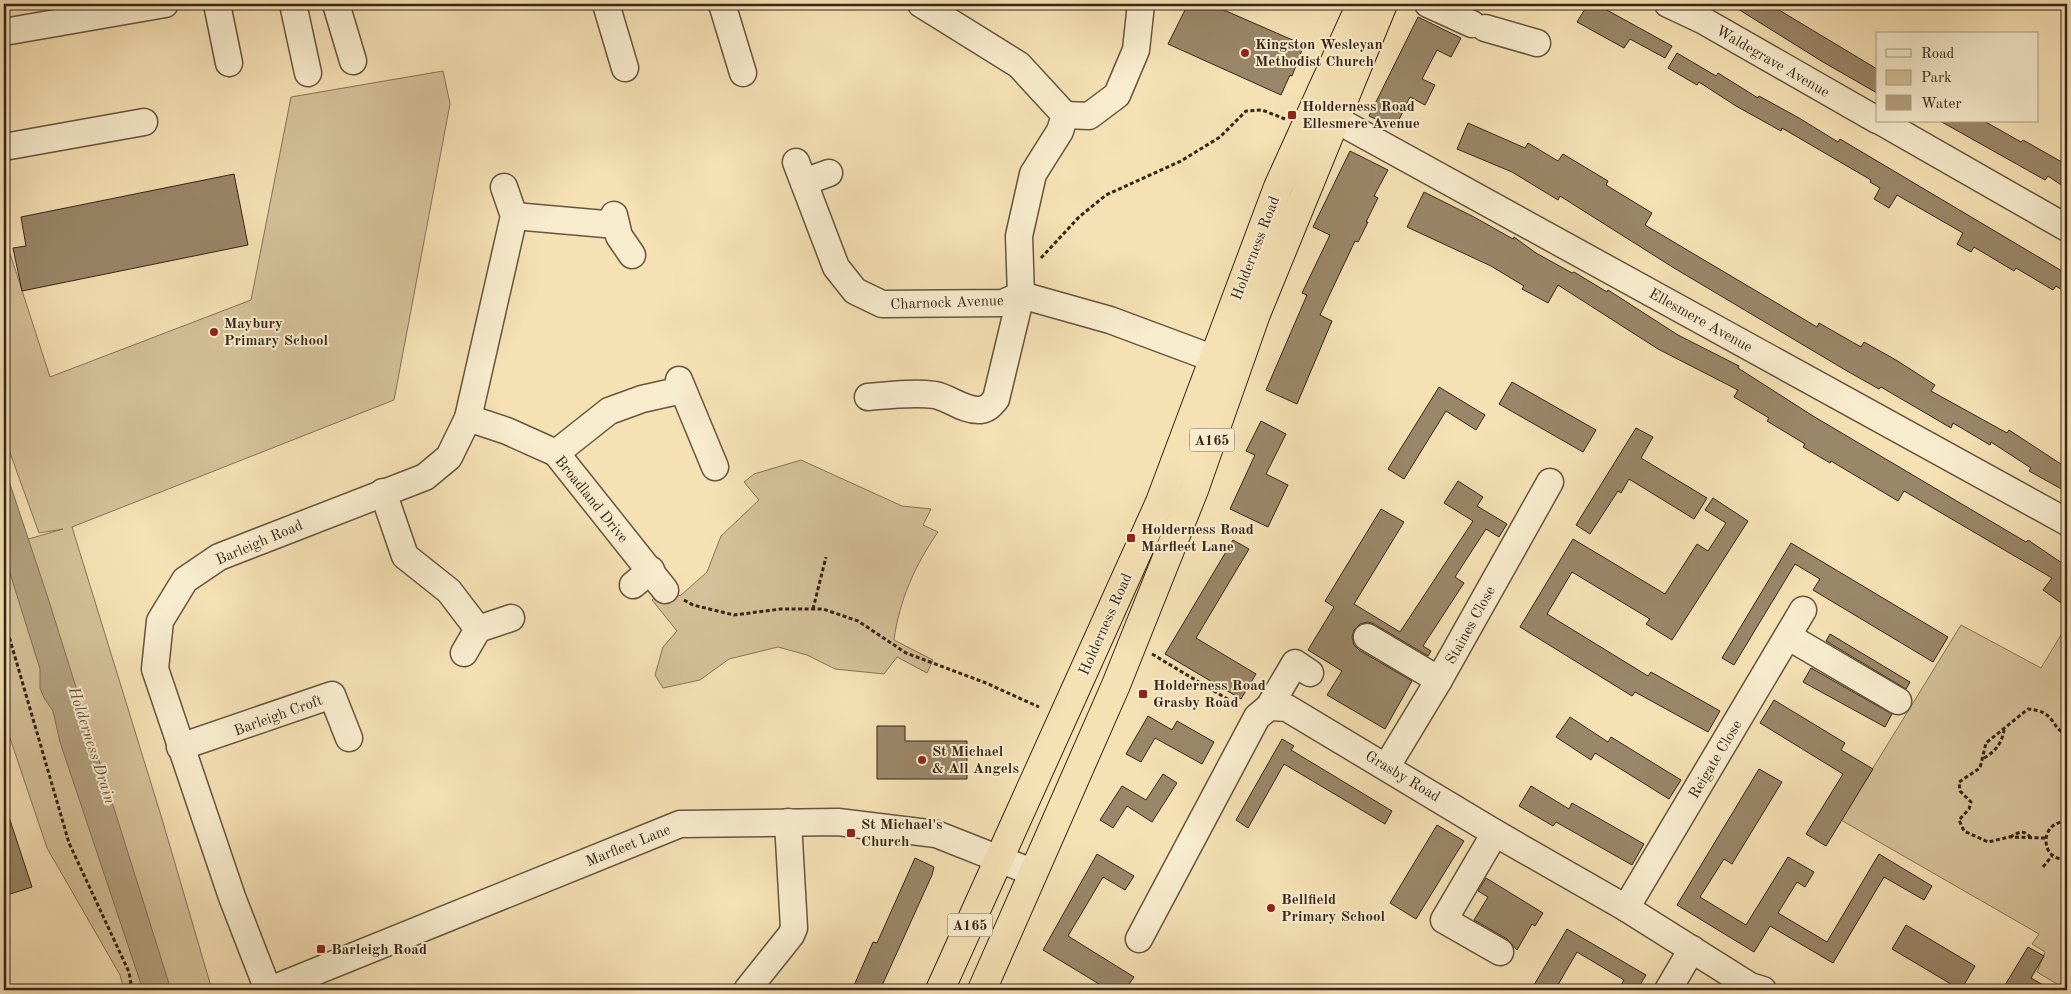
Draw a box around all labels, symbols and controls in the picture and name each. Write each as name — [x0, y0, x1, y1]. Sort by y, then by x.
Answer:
street label: Waldegrave Avenue — [1713, 24, 1832, 101]
legend — [1876, 32, 2038, 122]
place label: Kingston Wesleyan Methodist Church — [1255, 38, 1383, 70]
marker: Kingston Wesleyan Methodist Church — [1239, 47, 1251, 59]
text: Road — [1921, 47, 1955, 62]
text: Park — [1921, 71, 1952, 86]
text: Water — [1921, 97, 1962, 112]
place label: Holderness Road Ellesmere Avenue — [1302, 100, 1420, 132]
marker: Holderness Road Ellesmere Avenue — [1286, 109, 1298, 121]
street label: Holderness Road — [1230, 194, 1283, 302]
street label: Ellesmere Avenue — [1646, 287, 1755, 356]
street label: Charnock Avenue — [890, 294, 1004, 313]
place label: Maybury Primary School — [224, 317, 329, 349]
marker: Maybury Primary School — [208, 326, 220, 338]
road number: A165 — [1190, 428, 1234, 452]
street label: Broadland Drive — [551, 454, 630, 546]
street label: Barleigh Road — [214, 518, 305, 568]
place label: Holderness Road Marfleet Lane — [1141, 523, 1254, 555]
marker: Holderness Road Marfleet Lane — [1125, 532, 1137, 544]
street label: Holderness Road — [1077, 571, 1136, 678]
street label: Staines Close — [1444, 584, 1499, 667]
place label: Holderness Road Grasby Road — [1153, 679, 1266, 711]
water label: Holderness Drain — [64, 684, 118, 806]
marker: Holderness Road Grasby Road — [1137, 688, 1149, 700]
street label: Barleigh Croft — [232, 693, 325, 739]
street label: Reigate Close — [1687, 718, 1746, 802]
place label: St Michael & All Angels — [932, 745, 1019, 777]
street label: Grasby Road — [1362, 749, 1442, 805]
marker: St Michael & All Angels — [916, 754, 928, 766]
place label: St Michael's Church — [861, 818, 943, 850]
street label: Marfleet Lane — [584, 823, 673, 870]
marker: St Michael's Church — [845, 827, 857, 839]
place label: Bellfield Primary School — [1281, 893, 1386, 925]
marker: Bellfield Primary School — [1265, 902, 1277, 914]
road number: A165 — [948, 914, 992, 936]
marker: Barleigh Road — [315, 943, 327, 955]
place label: Barleigh Road — [331, 943, 427, 958]

